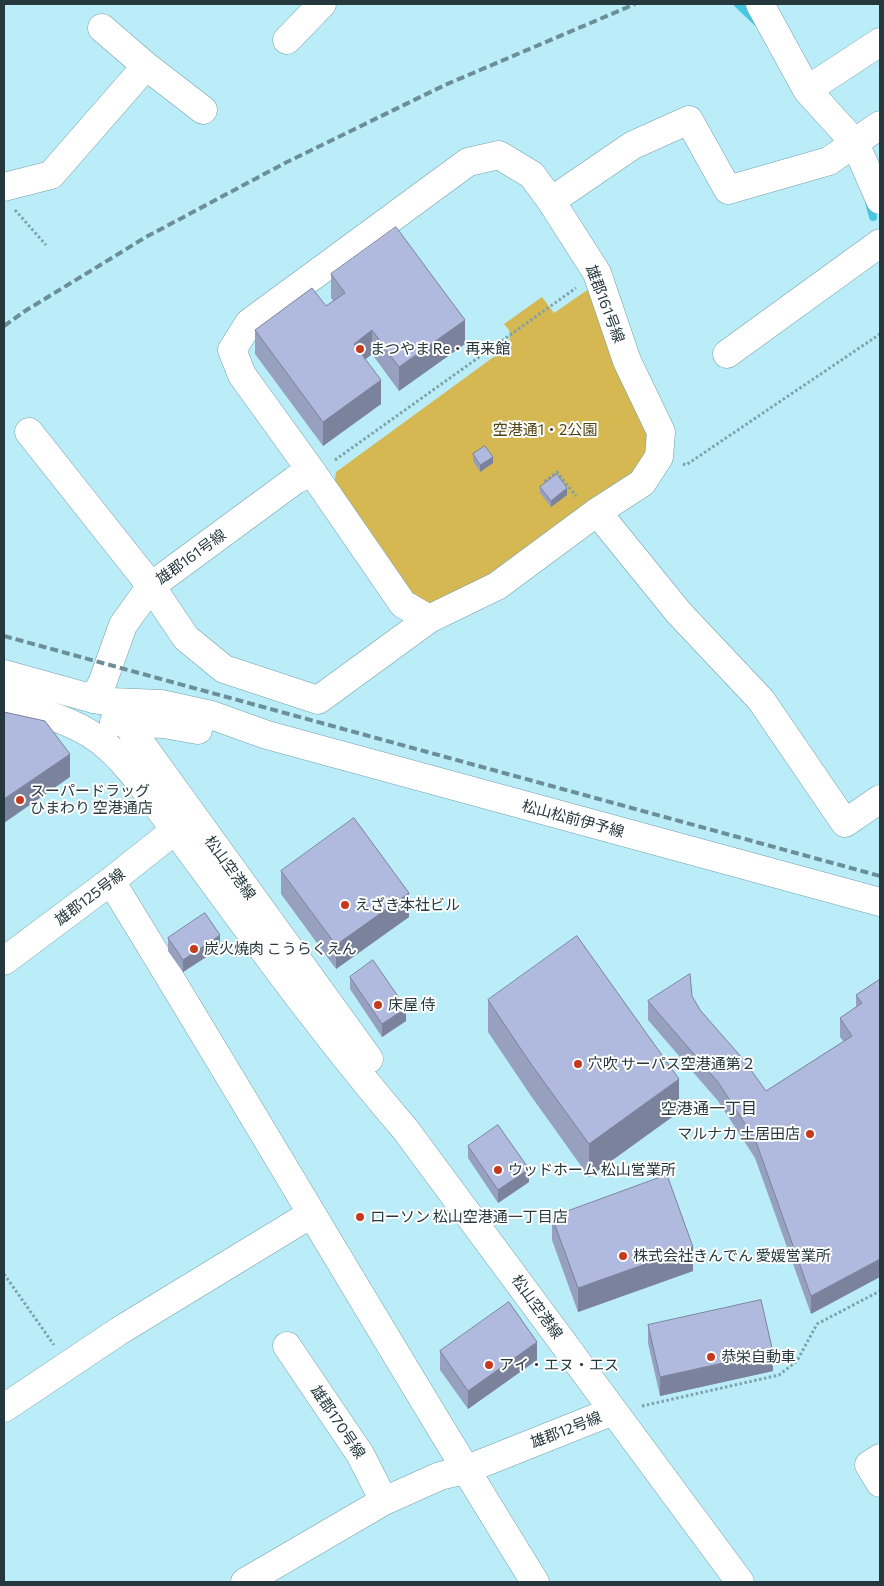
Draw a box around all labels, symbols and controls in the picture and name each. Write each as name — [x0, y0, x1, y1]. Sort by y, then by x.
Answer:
street label: 雄郡161号線 — [582, 263, 628, 345]
place label: まつやま Re・再来館 — [370, 340, 510, 358]
marker: まつやま Re・再来館 — [354, 343, 366, 355]
park label: 空港通1・2公園 — [493, 421, 597, 439]
street label: 雄郡161号線 — [153, 526, 229, 588]
place label: スーパードラッグ ひまわり 空港通店 — [30, 782, 153, 817]
marker: スーパードラッグ ひまわり 空港通店 — [14, 794, 26, 806]
street label: 松山松前伊予線 — [520, 797, 626, 841]
street label: 松山空港線 — [201, 832, 259, 904]
street label: 雄郡125号線 — [51, 865, 129, 929]
place label: えざき本社ビル — [355, 896, 460, 914]
marker: えざき本社ビル — [339, 899, 351, 911]
place label: 炭火焼肉 こうらくえん — [204, 940, 357, 958]
marker: 炭火焼肉 こうらくえん — [188, 943, 200, 955]
place label: 床屋 侍 — [388, 996, 436, 1014]
marker: 床屋 侍 — [372, 999, 384, 1011]
place label: 穴吹 サーパス空港通第２ — [588, 1055, 756, 1073]
marker: 穴吹 サーパス空港通第２ — [572, 1058, 584, 1070]
district label: 空港通一丁目 — [661, 1099, 757, 1119]
place label: マルナカ 土居田店 — [677, 1125, 800, 1143]
marker: マルナカ 土居田店 — [804, 1128, 816, 1140]
place label: ウッドホーム 松山営業所 — [508, 1161, 676, 1179]
marker: ウッドホーム 松山営業所 — [492, 1164, 504, 1176]
place label: ローソン 松山空港通一丁目店 — [370, 1208, 568, 1226]
marker: ローソン 松山空港通一丁目店 — [354, 1211, 366, 1223]
place label: 株式会社きんでん 愛媛営業所 — [633, 1247, 831, 1265]
marker: 株式会社きんでん 愛媛営業所 — [617, 1250, 629, 1262]
street label: 松山空港線 — [508, 1271, 566, 1343]
place label: 恭栄自動車 — [721, 1348, 796, 1366]
marker: 恭栄自動車 — [705, 1351, 717, 1363]
place label: アイ・エヌ・エス — [499, 1356, 619, 1374]
marker: アイ・エヌ・エス — [483, 1359, 495, 1371]
street label: 雄郡170号線 — [307, 1382, 369, 1462]
street label: 雄郡12号線 — [528, 1408, 604, 1452]

